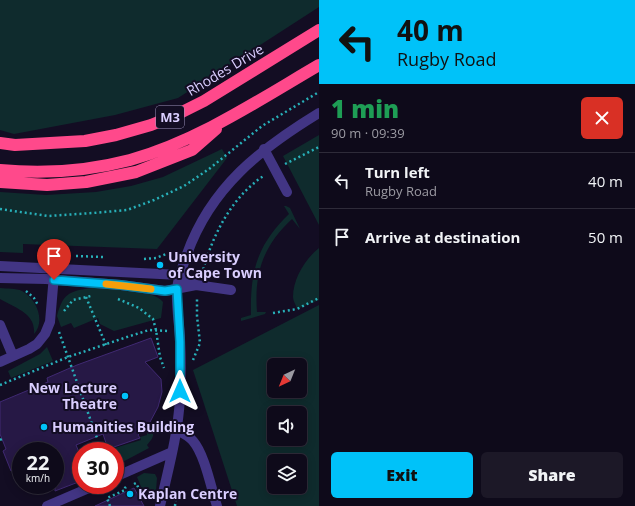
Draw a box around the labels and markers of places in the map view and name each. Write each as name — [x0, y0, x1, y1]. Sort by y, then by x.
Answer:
pin — [37, 239, 71, 280]
place label: University of Cape Town — [168, 247, 262, 282]
marker: University of Cape Town — [155, 260, 165, 270]
place label: New Lecture Theatre — [28, 378, 117, 413]
marker: New Lecture Theatre — [120, 391, 130, 401]
place label: Humanities Building — [52, 417, 194, 436]
marker: Humanities Building — [39, 422, 49, 432]
place label: Kaplan Centre — [138, 484, 237, 503]
marker: Kaplan Centre — [125, 489, 135, 499]

